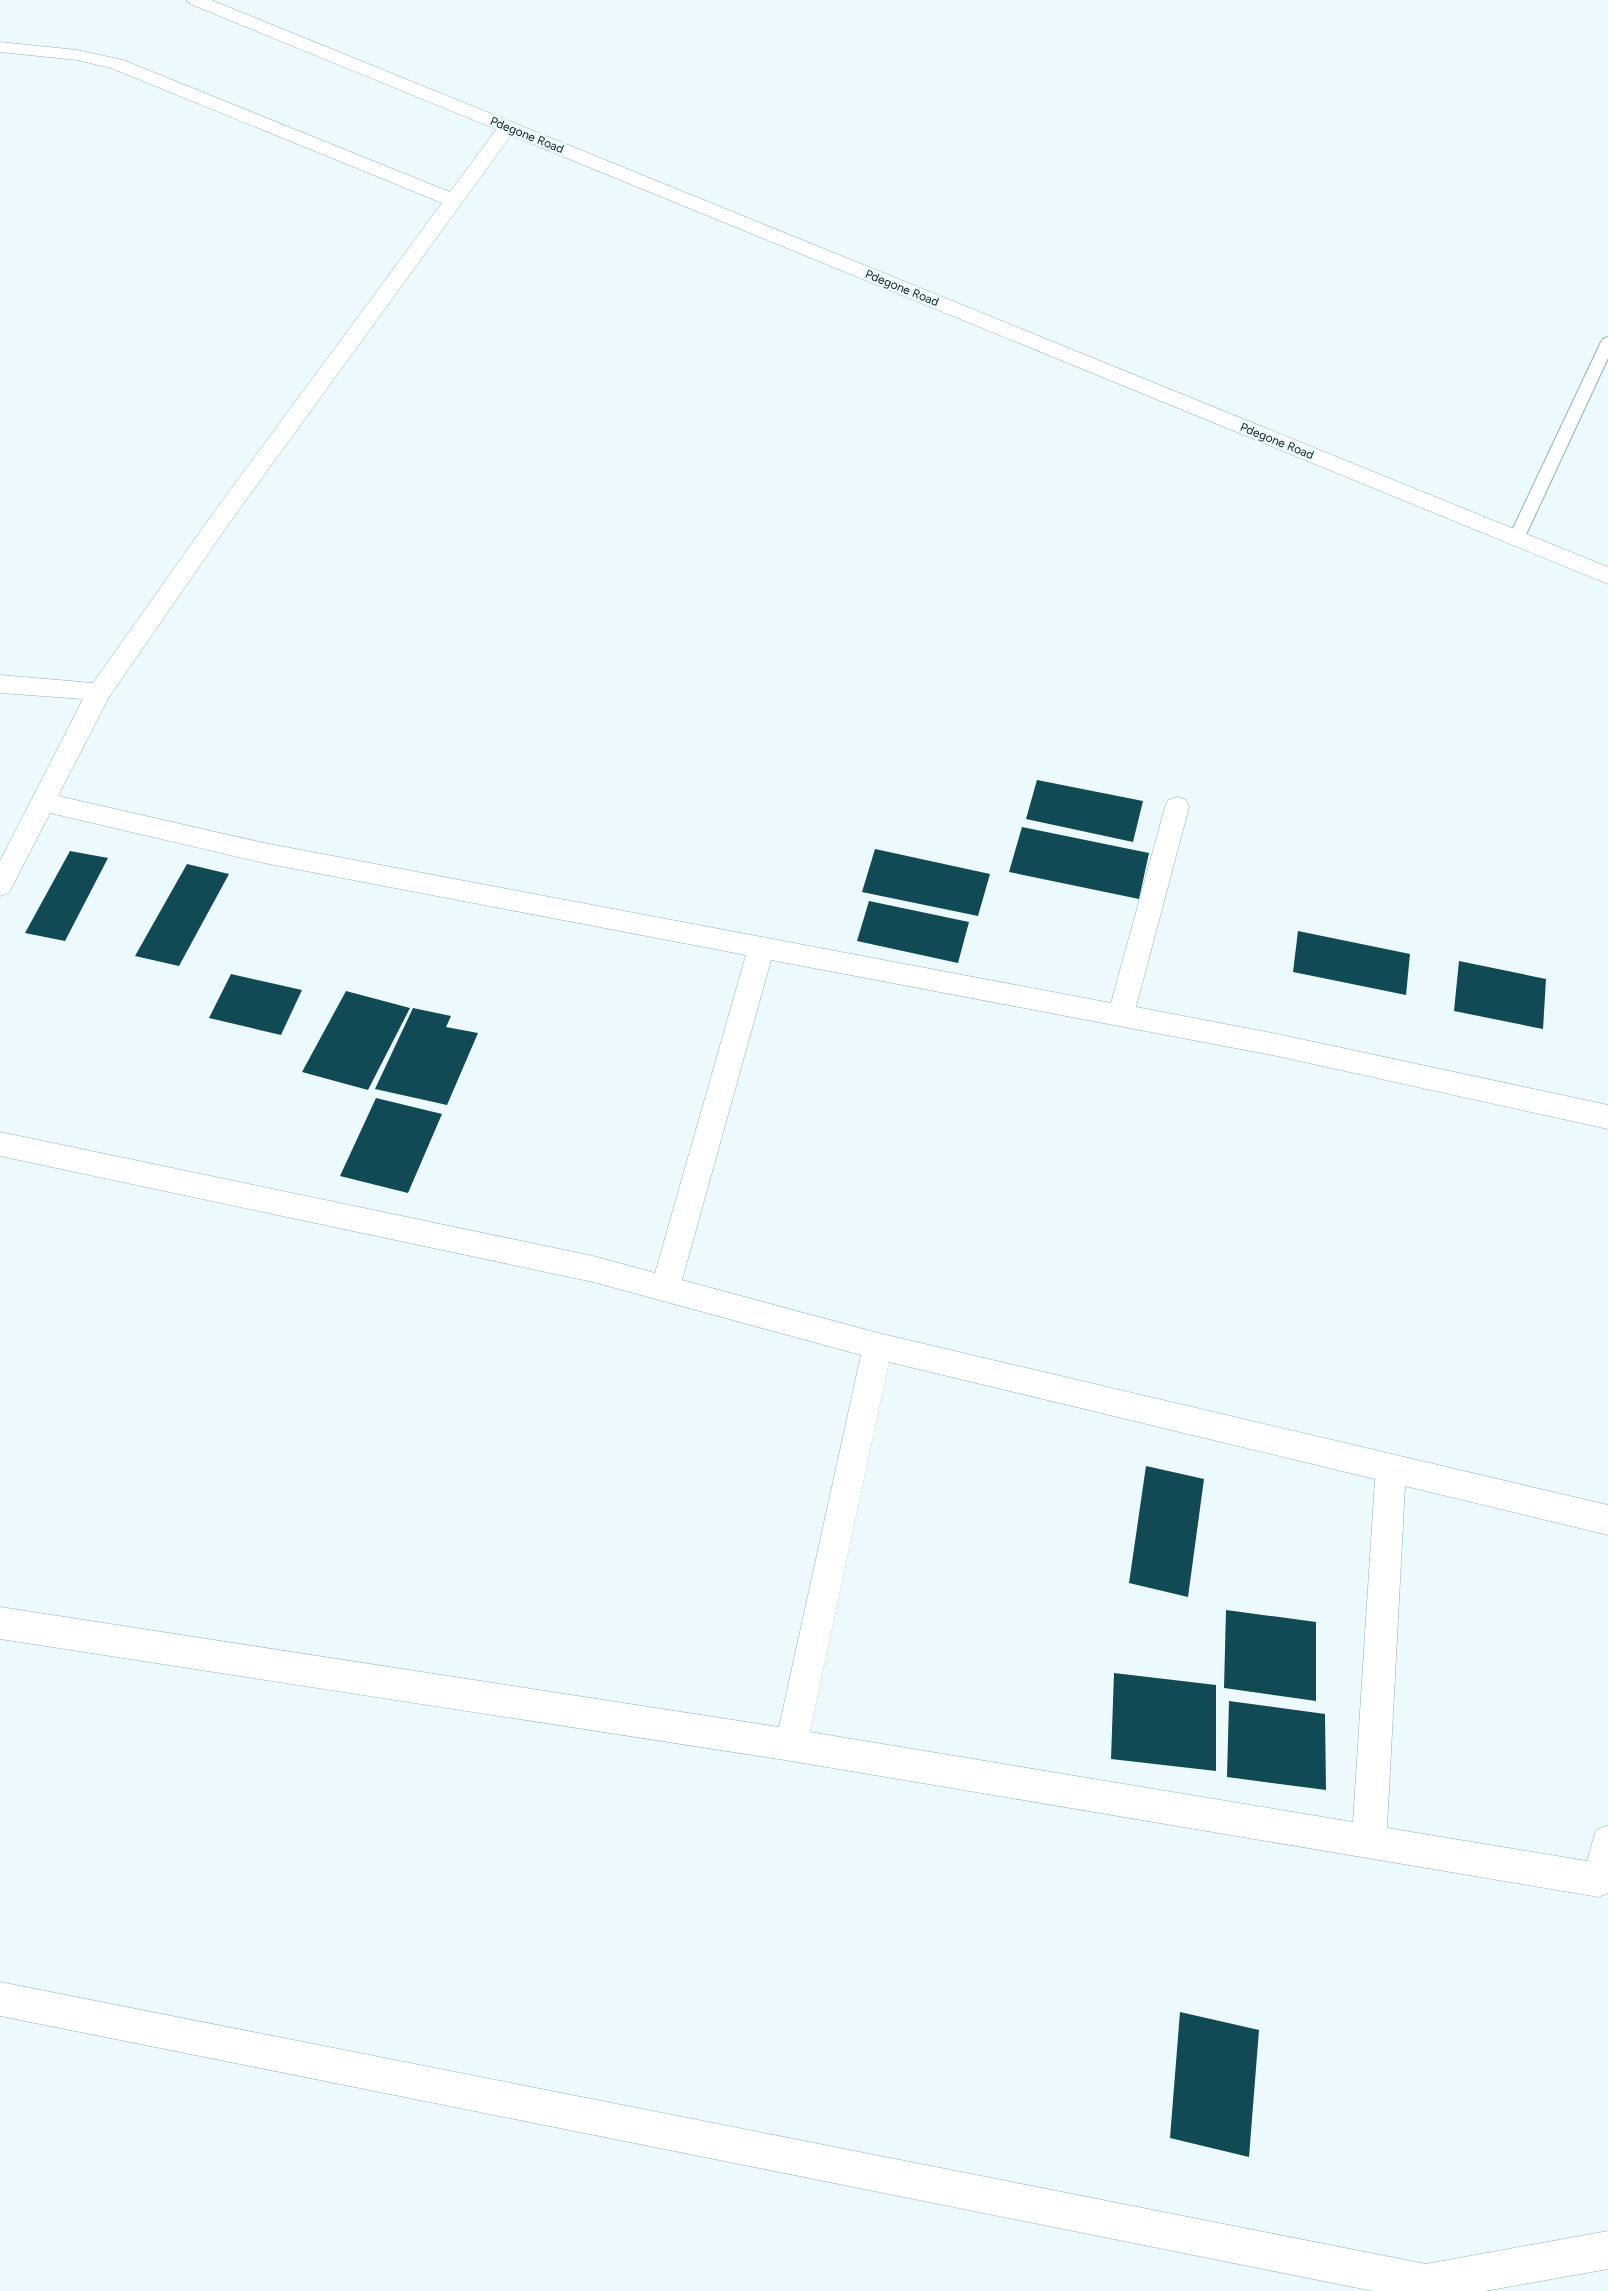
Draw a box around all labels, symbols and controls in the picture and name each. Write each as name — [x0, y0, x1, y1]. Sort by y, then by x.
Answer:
street label: Pdegone Road — [488, 114, 566, 156]
street label: Pdegone Road — [863, 267, 941, 309]
street label: Pdegone Road — [1238, 420, 1316, 462]

